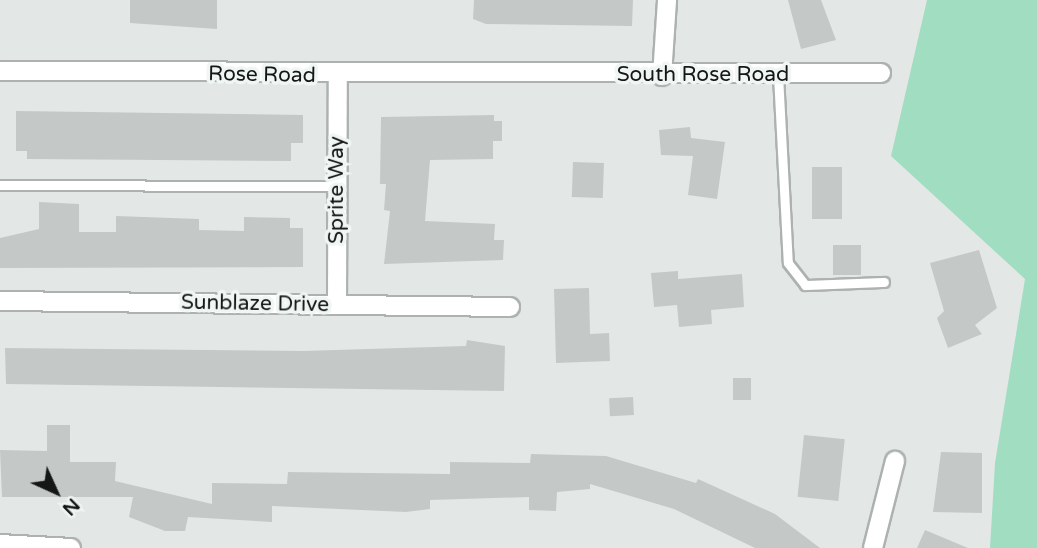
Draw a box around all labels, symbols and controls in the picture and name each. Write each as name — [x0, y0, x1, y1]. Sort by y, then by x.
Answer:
street label: Rose Road — [208, 61, 316, 89]
street label: South Rose Road — [617, 62, 789, 88]
street label: Sprite Way — [324, 136, 350, 244]
street label: Sunblaze Drive — [181, 290, 329, 318]
north arrow — [21, 457, 91, 527]
text: N — [58, 494, 84, 520]

